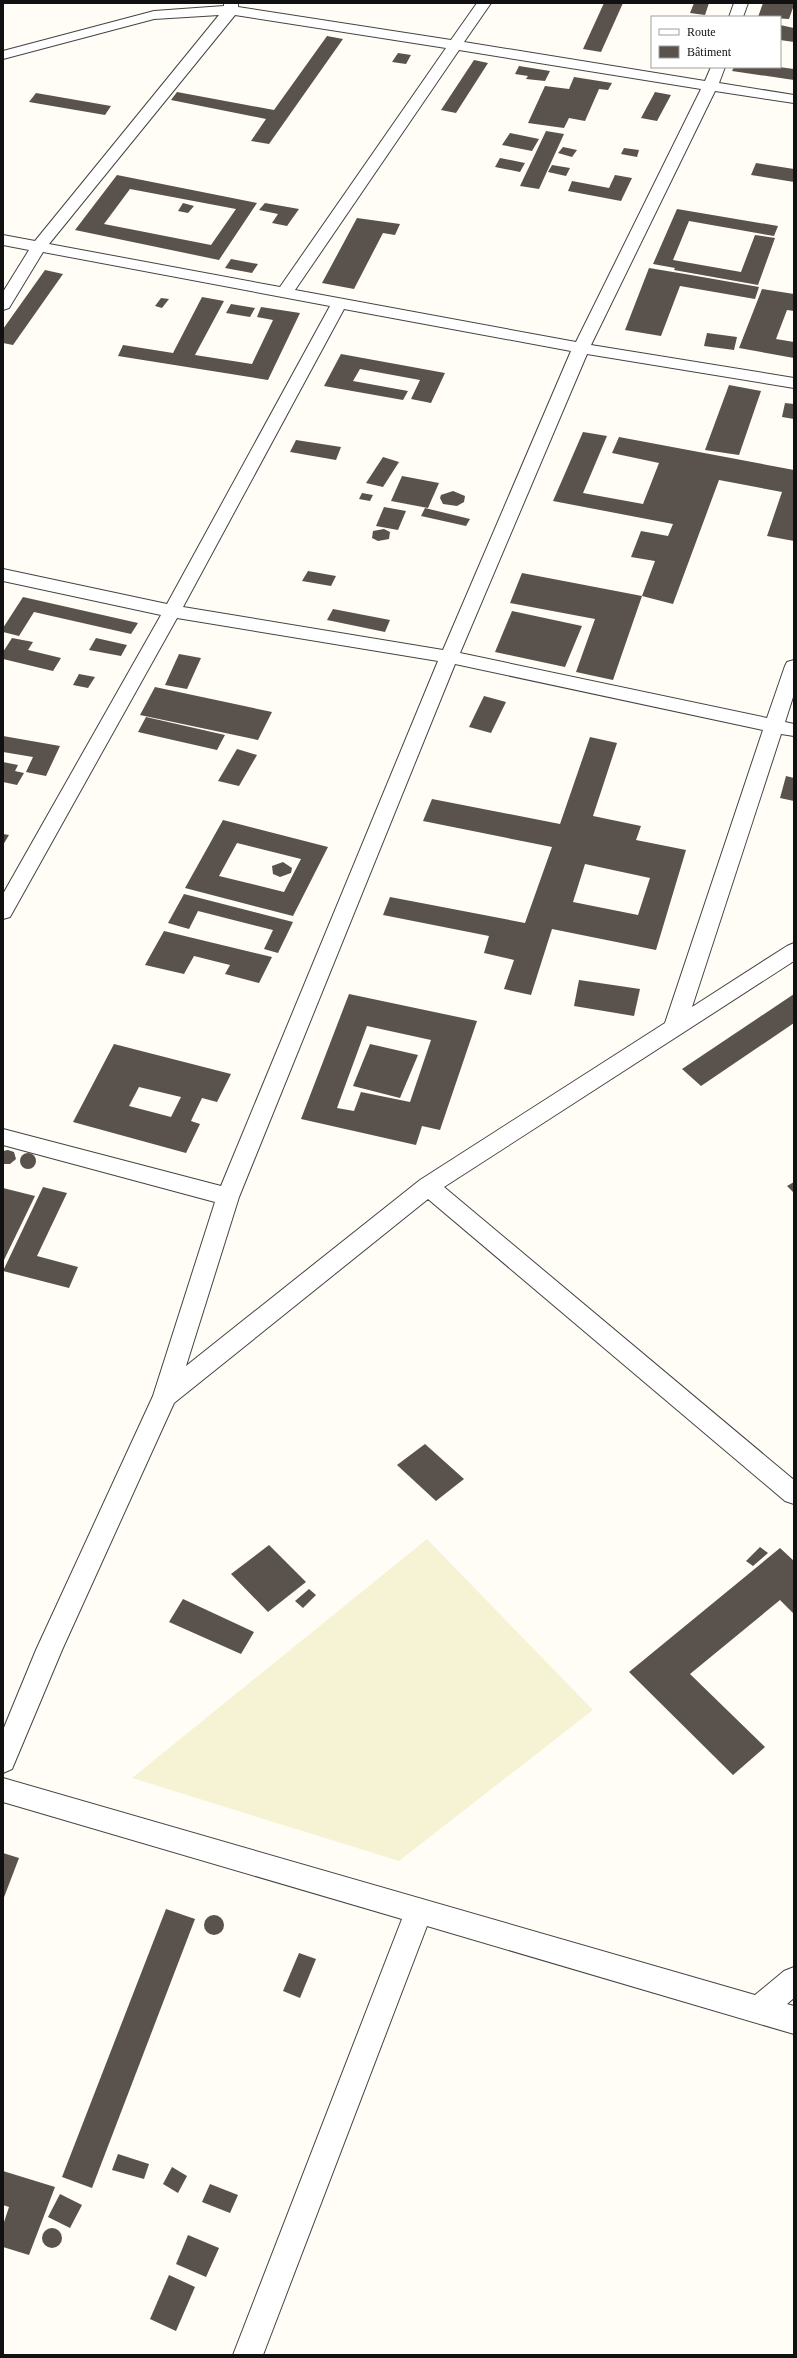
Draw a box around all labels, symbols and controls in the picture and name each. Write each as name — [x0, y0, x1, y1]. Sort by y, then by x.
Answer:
legend — [651, 16, 781, 68]
text: Route — [687, 25, 716, 39]
text: Bâtiment — [687, 45, 732, 59]

